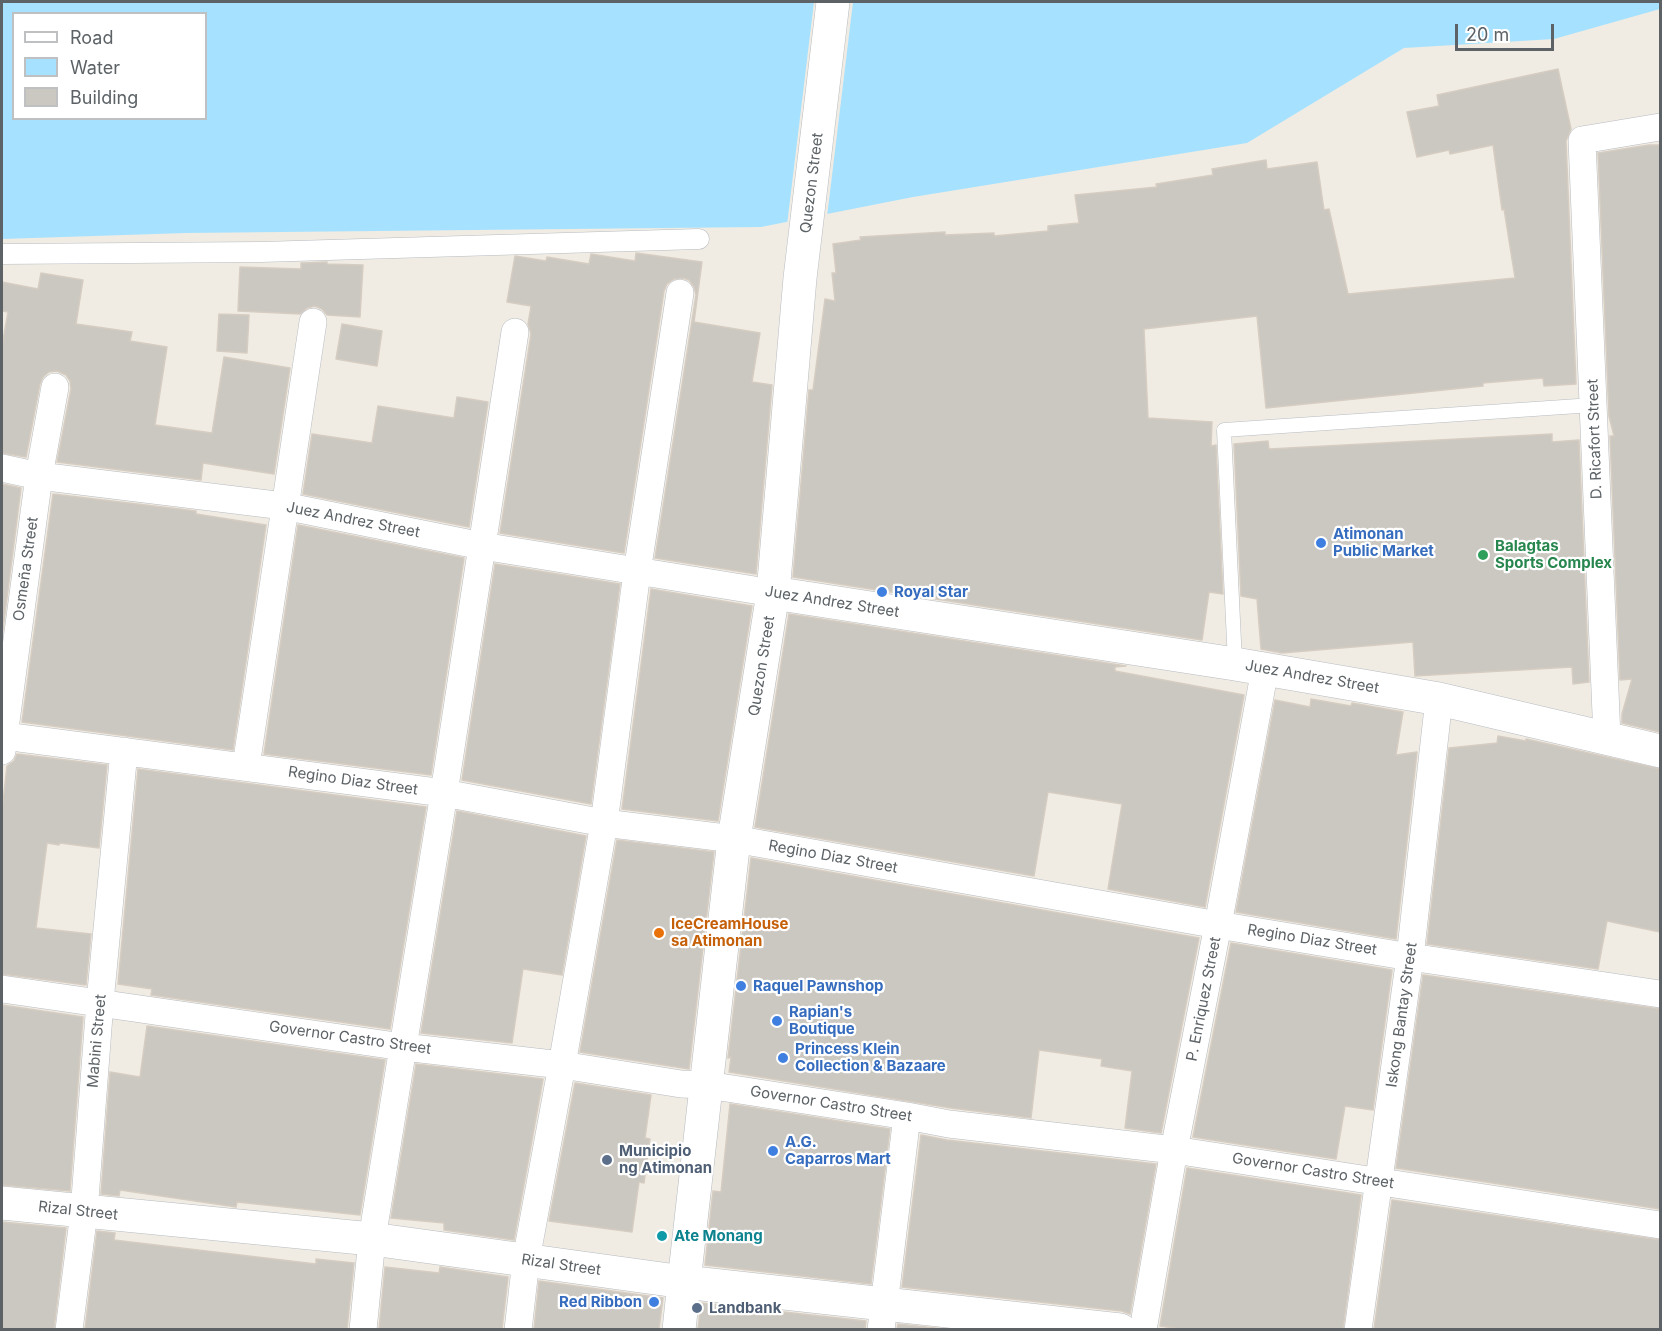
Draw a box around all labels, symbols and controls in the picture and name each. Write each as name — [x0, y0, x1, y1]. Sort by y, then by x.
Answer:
legend — [12, 12, 207, 120]
scale bar — [1458, 12, 1557, 50]
text: 20 m — [1466, 24, 1509, 45]
text: Road — [70, 27, 113, 48]
text: Water — [70, 57, 120, 78]
text: Building — [70, 87, 138, 108]
street label: Quezon Street — [797, 132, 827, 234]
street label: D. Ricafort Street — [1584, 378, 1606, 500]
street label: Juez Andrez Street — [285, 498, 421, 542]
street label: Osmeña Street — [10, 516, 42, 622]
place label: Atimonan Public Market — [1333, 525, 1434, 560]
marker: Atimonan Public Market — [1314, 536, 1328, 550]
place label: Balagtas Sports Complex — [1495, 537, 1612, 572]
marker: Balagtas Sports Complex — [1476, 548, 1490, 562]
street label: Juez Andrez Street — [764, 583, 900, 621]
place label: Royal Star — [894, 583, 968, 601]
marker: Royal Star — [875, 585, 889, 599]
street label: Quezon Street — [745, 615, 779, 717]
street label: Juez Andrez Street — [1244, 656, 1380, 698]
street label: Regino Diaz Street — [287, 763, 419, 799]
street label: Regino Diaz Street — [767, 837, 899, 877]
place label: IceCreamHouse sa Atimonan — [671, 915, 788, 950]
street label: Regino Diaz Street — [1246, 921, 1378, 959]
marker: IceCreamHouse sa Atimonan — [652, 926, 666, 940]
street label: P. Enriquez Street — [1183, 935, 1225, 1063]
street label: Iskong Bantay Street — [1383, 941, 1421, 1089]
place label: Raquel Pawnshop — [753, 977, 884, 995]
marker: Raquel Pawnshop — [734, 979, 748, 993]
street label: Mabini Street — [84, 993, 110, 1089]
place label: Rapian's Boutique — [789, 1003, 855, 1038]
marker: Rapian's Boutique — [770, 1014, 784, 1028]
street label: Governor Castro Street — [268, 1018, 432, 1058]
place label: Princess Klein Collection & Bazaare — [795, 1040, 946, 1075]
marker: Princess Klein Collection & Bazaare — [776, 1051, 790, 1065]
street label: Governor Castro Street — [749, 1082, 913, 1126]
place label: A.G. Caparros Mart — [785, 1133, 891, 1168]
place label: Municipio ng Atimonan — [619, 1142, 712, 1177]
marker: A.G. Caparros Mart — [766, 1144, 780, 1158]
street label: Governor Castro Street — [1231, 1149, 1395, 1193]
marker: Municipio ng Atimonan — [600, 1153, 614, 1167]
street label: Rizal Street — [37, 1198, 119, 1224]
place label: Ate Monang — [674, 1227, 763, 1245]
marker: Ate Monang — [655, 1229, 669, 1243]
street label: Rizal Street — [520, 1251, 602, 1279]
place label: Red Ribbon — [559, 1293, 642, 1311]
marker: Red Ribbon — [647, 1295, 661, 1309]
place label: Landbank — [709, 1299, 781, 1317]
marker: Landbank — [690, 1301, 704, 1315]

